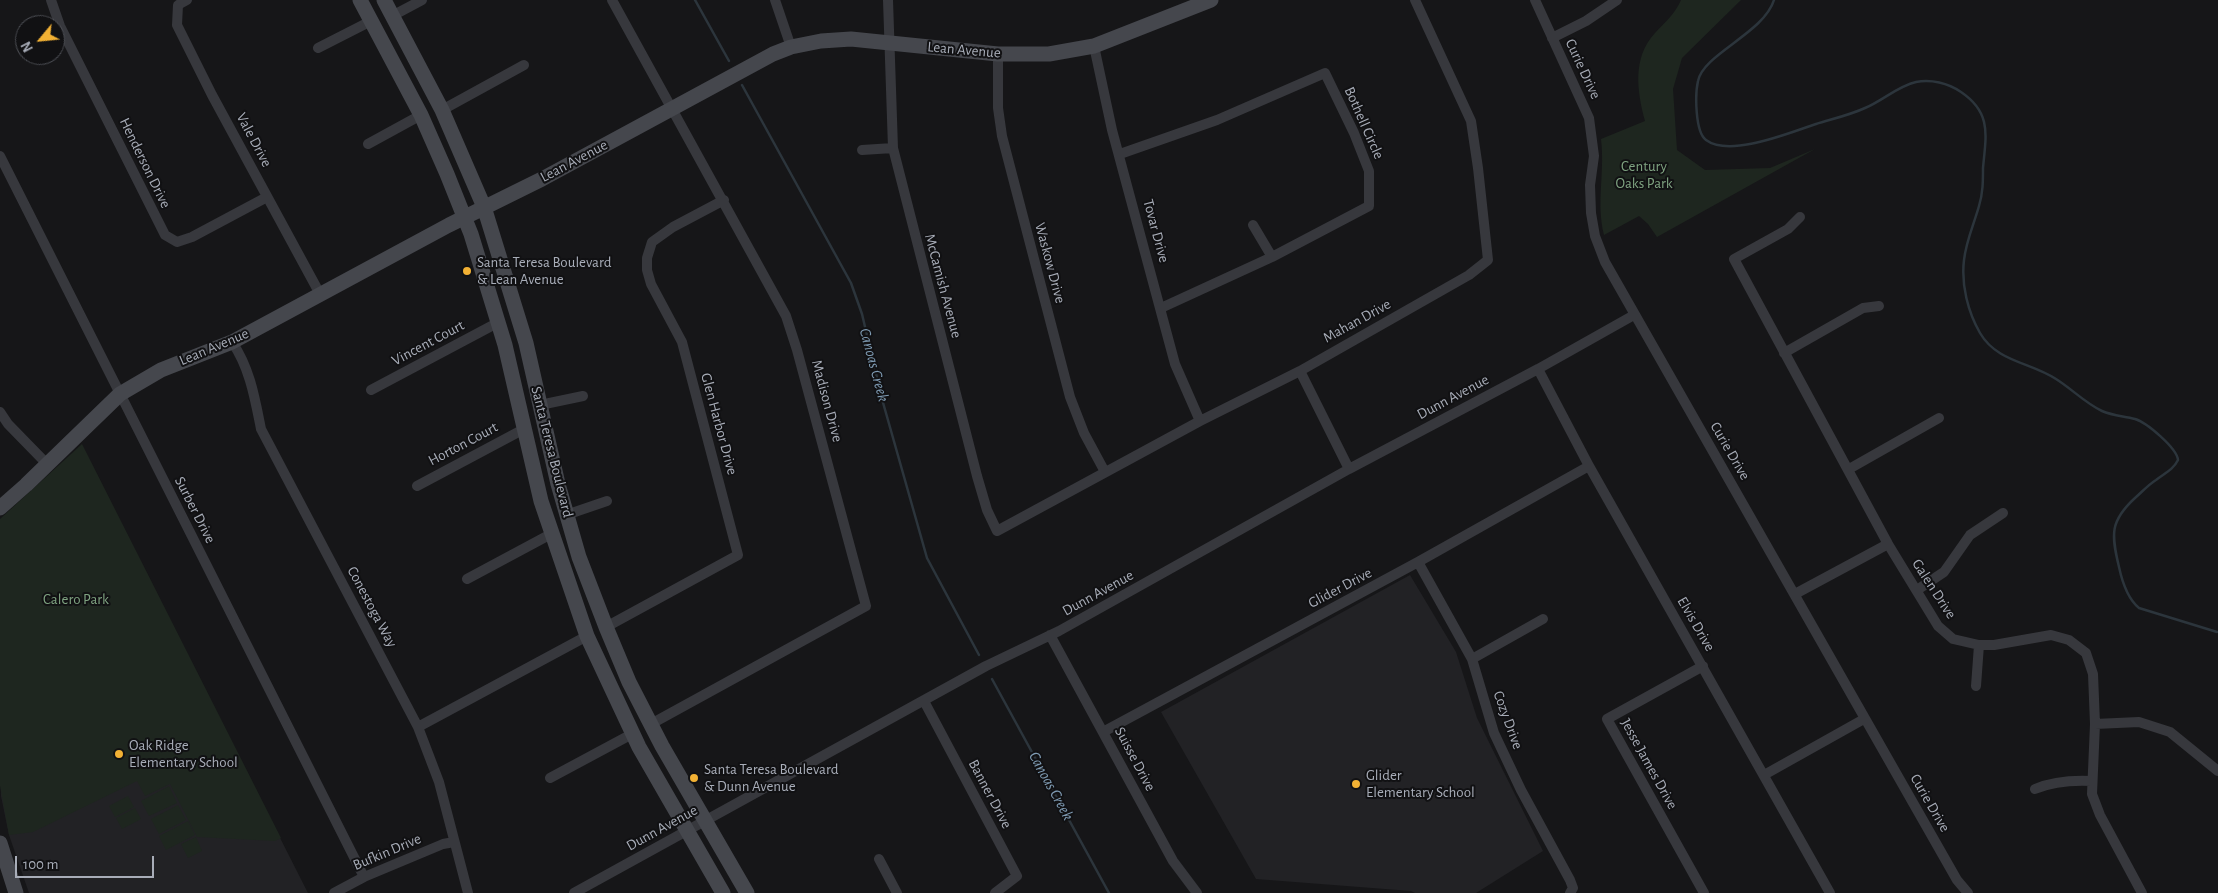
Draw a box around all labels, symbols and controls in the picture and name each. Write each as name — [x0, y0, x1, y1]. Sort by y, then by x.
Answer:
north arrow — [15, 15, 65, 65]
street label: Curie Drive — [1561, 36, 1605, 102]
street label: Lean Avenue — [927, 38, 1001, 62]
text: N — [19, 39, 36, 54]
street label: Bothell Circle — [1340, 84, 1388, 162]
street label: Vale Drive — [232, 110, 276, 170]
street label: Henderson Drive — [115, 115, 175, 211]
street label: Lean Avenue — [537, 136, 611, 186]
park label: Century Oaks Park — [1615, 157, 1673, 192]
street label: Tovar Drive — [1139, 197, 1173, 265]
street label: Waskow Drive — [1031, 221, 1069, 305]
street label: McCamish Avenue — [920, 232, 966, 340]
place label: Santa Teresa Boulevard & Lean Avenue — [477, 253, 611, 288]
marker: Santa Teresa Boulevard & Lean Avenue — [461, 265, 473, 277]
street label: Mahan Drive — [1320, 295, 1394, 347]
street label: Vincent Court — [389, 316, 467, 370]
street label: Lean Avenue — [177, 324, 251, 370]
water label: Canoas Creek — [855, 326, 893, 404]
street label: Madison Drive — [807, 358, 847, 444]
street label: Glen Harbor Drive — [697, 371, 741, 477]
street label: Dunn Avenue — [1414, 371, 1492, 423]
street label: Santa Teresa Boulevard — [527, 385, 577, 519]
street label: Horton Court — [425, 418, 501, 470]
street label: Curie Drive — [1706, 419, 1754, 483]
street label: Surber Drive — [171, 474, 219, 546]
street label: Galen Drive — [1908, 556, 1960, 622]
street label: Conestoga Way — [343, 563, 401, 651]
street label: Glider Drive — [1305, 564, 1375, 612]
street label: Dunn Avenue — [1059, 566, 1137, 620]
park label: Calero Park — [43, 590, 109, 608]
street label: Elvis Drive — [1673, 593, 1719, 655]
street label: Cozy Drive — [1489, 688, 1527, 752]
street label: Jesse James Drive — [1617, 715, 1681, 813]
street label: Suisse Drive — [1111, 724, 1159, 794]
place label: Oak Ridge Elementary School — [129, 736, 238, 771]
marker: Oak Ridge Elementary School — [113, 748, 125, 760]
water label: Canoas Creek — [1024, 748, 1078, 824]
street label: Banner Drive — [964, 756, 1016, 832]
place label: Santa Teresa Boulevard & Dunn Avenue — [704, 760, 838, 795]
place label: Glider Elementary School — [1366, 766, 1475, 801]
street label: Curie Drive — [1906, 771, 1954, 835]
marker: Santa Teresa Boulevard & Dunn Avenue — [688, 772, 700, 784]
marker: Glider Elementary School — [1350, 778, 1362, 790]
street label: Dunn Avenue — [623, 801, 701, 855]
street label: Bufkin Drive — [350, 830, 424, 874]
scale bar — [18, 846, 156, 878]
text: 100 m — [23, 857, 58, 872]

